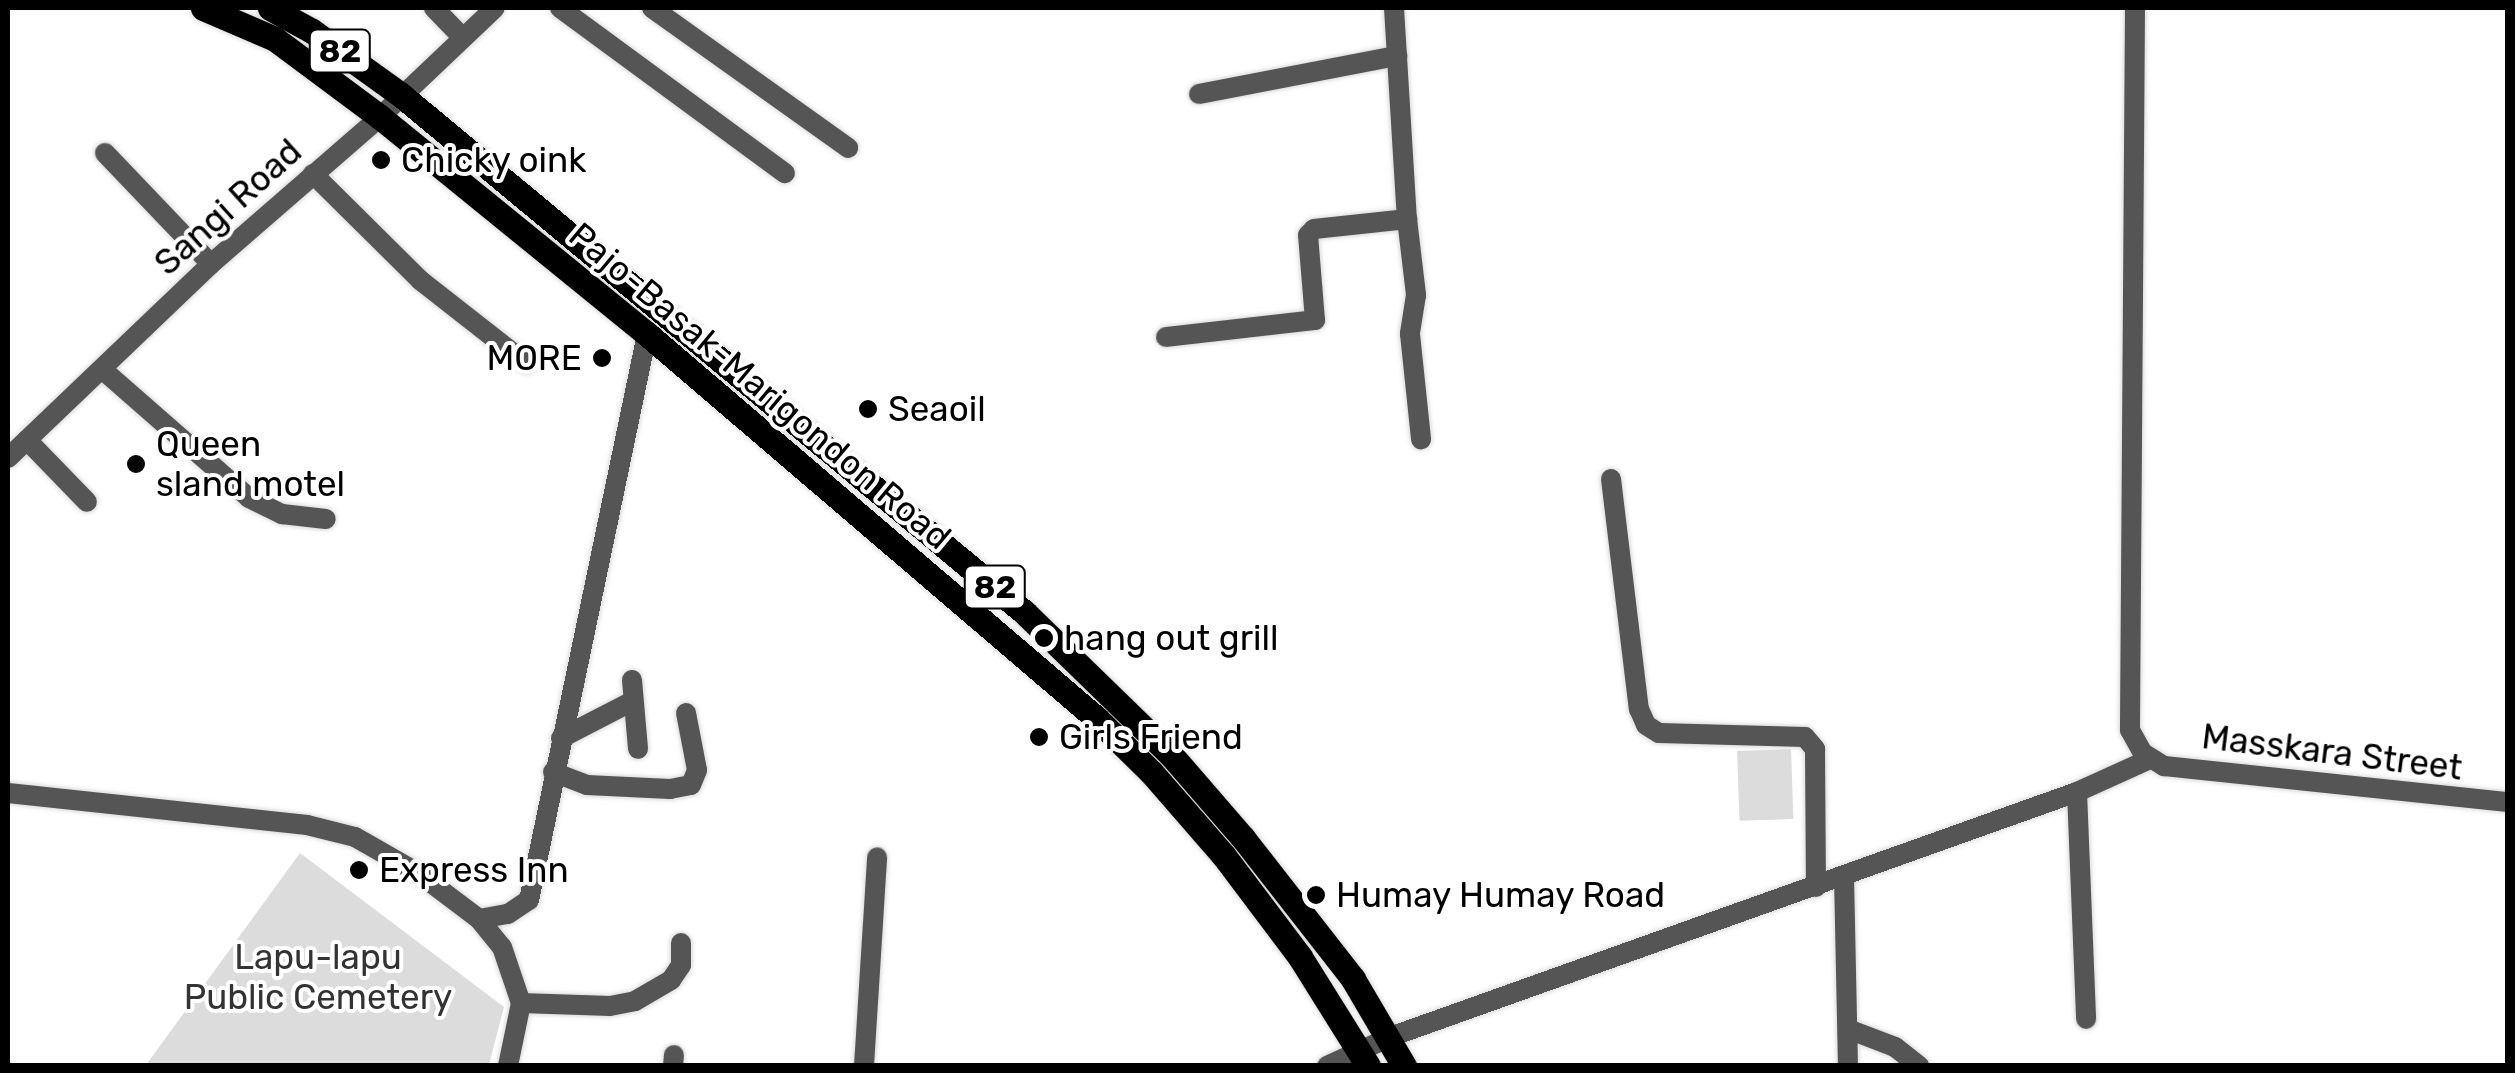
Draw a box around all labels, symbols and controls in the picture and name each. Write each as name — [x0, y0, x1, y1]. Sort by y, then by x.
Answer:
road number: 82 — [308, 24, 372, 78]
street label: Sangi Road — [146, 130, 310, 284]
place label: Chicky oink — [401, 139, 587, 181]
marker: Chicky oink — [370, 149, 392, 171]
street label: Pajo-Basak-Marigondon Road — [561, 214, 959, 558]
place label: MORE — [486, 337, 582, 379]
marker: MORE — [591, 347, 613, 369]
place label: Seaoil — [888, 388, 986, 430]
marker: Seaoil — [857, 398, 879, 420]
place label: Queen sland motel — [156, 423, 345, 505]
marker: Queen sland motel — [125, 453, 147, 475]
road number: 82 — [962, 560, 1028, 614]
place label: hang out grill — [1064, 617, 1278, 659]
marker: hang out grill — [1033, 627, 1055, 649]
street label: Masskara Street — [2199, 715, 2465, 789]
place label: Girls Friend — [1059, 716, 1243, 758]
marker: Girls Friend — [1028, 726, 1050, 748]
place label: Express Inn — [379, 849, 569, 891]
marker: Express Inn — [348, 859, 370, 881]
place label: Humay Humay Road — [1336, 874, 1667, 916]
marker: Humay Humay Road — [1305, 884, 1327, 906]
park label: Lapu-lapu Public Cemetery — [184, 936, 452, 1018]

